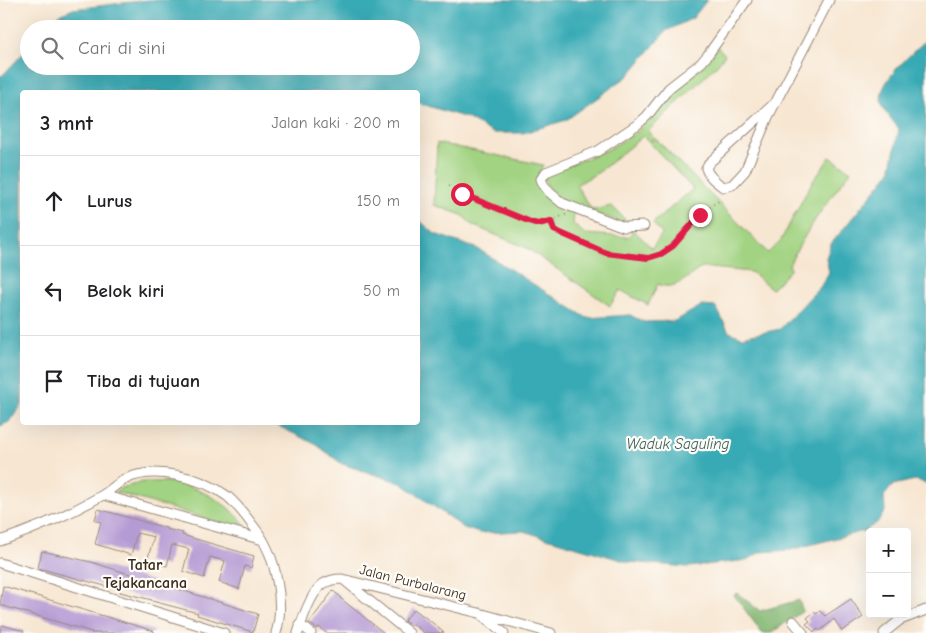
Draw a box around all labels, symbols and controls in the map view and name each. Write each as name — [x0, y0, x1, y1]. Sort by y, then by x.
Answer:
search box — [20, 20, 420, 75]
icon: search — [38, 34, 66, 62]
text: Cari di sini — [78, 37, 165, 59]
text: 3 mnt — [40, 111, 93, 135]
text: Jalan kaki · 200 m — [272, 114, 400, 132]
route start — [451, 183, 474, 206]
icon: ahead — [40, 187, 68, 215]
text: Lurus — [87, 190, 132, 212]
text: 150 m — [357, 192, 400, 210]
route end — [689, 204, 712, 227]
icon: left — [40, 277, 68, 305]
text: Belok kiri — [87, 280, 164, 302]
text: 50 m — [363, 282, 400, 300]
icon: arrive — [40, 367, 68, 395]
text: Tiba di tujuan — [87, 370, 200, 392]
water label: Waduk Saguling — [627, 435, 730, 453]
map controls — [866, 528, 911, 618]
button: + — [866, 528, 911, 573]
district label: Tatar Tejakancana — [103, 556, 187, 592]
street label: Jalan Purbalarang — [358, 561, 468, 604]
button: − — [866, 573, 911, 618]

